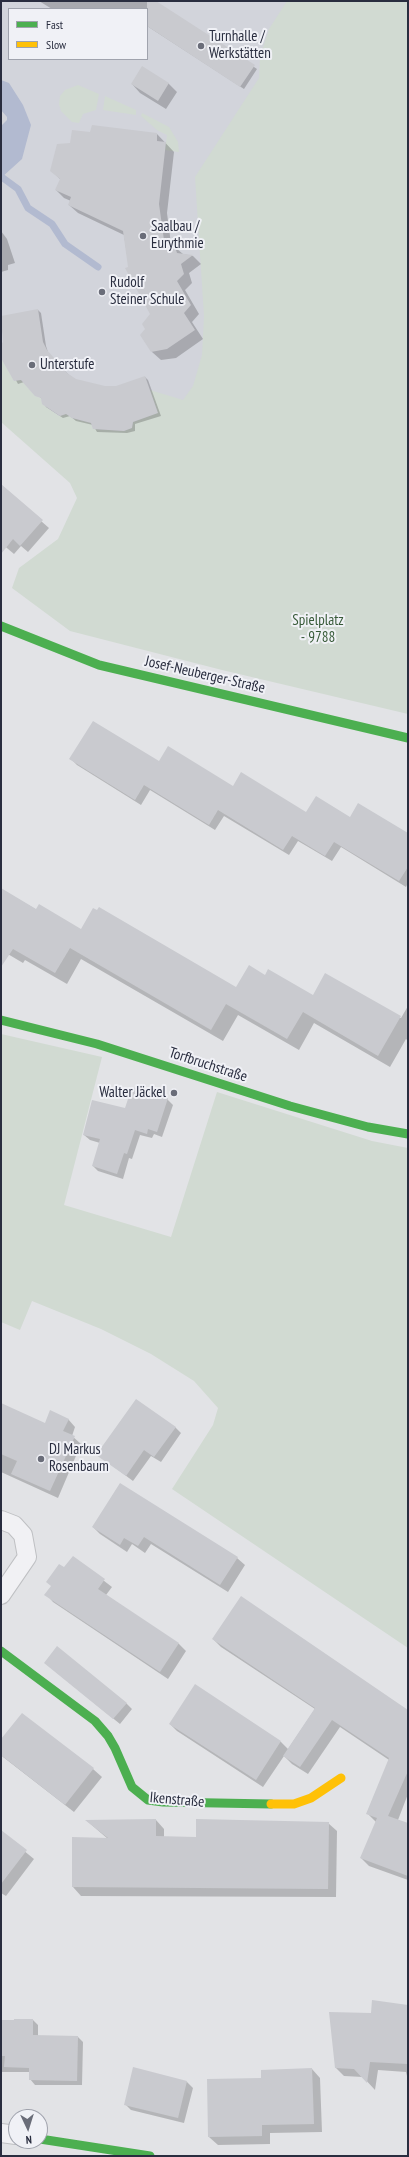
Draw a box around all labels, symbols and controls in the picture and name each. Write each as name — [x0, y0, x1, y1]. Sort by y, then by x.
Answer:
legend — [8, 8, 148, 60]
text: Fast — [46, 17, 63, 32]
place label: Turnhalle / Werkstätten — [209, 28, 271, 63]
text: Slow — [46, 37, 66, 52]
marker: Turnhalle / Werkstätten — [196, 41, 206, 51]
place label: Saalbau / Eurythmie — [151, 218, 204, 253]
marker: Saalbau / Eurythmie — [138, 231, 148, 241]
place label: Rudolf Steiner Schule — [110, 274, 185, 309]
marker: Rudolf Steiner Schule — [97, 287, 107, 297]
place label: Unterstufe — [40, 356, 94, 374]
marker: Unterstufe — [27, 360, 37, 370]
park label: Spielplatz - 9788 — [292, 612, 344, 647]
street label: Josef-Neuberger-Straße — [143, 652, 267, 698]
street label: Torfbruchstraße — [166, 1044, 250, 1086]
place label: Walter Jäckel — [99, 1084, 166, 1102]
marker: Walter Jäckel — [169, 1088, 179, 1098]
place label: DJ Markus Rosenbaum — [49, 1441, 109, 1476]
marker: DJ Markus Rosenbaum — [36, 1454, 46, 1464]
street label: Ikenstraße — [149, 1789, 205, 1811]
north arrow — [8, 2109, 48, 2149]
text: N — [25, 2133, 32, 2147]

